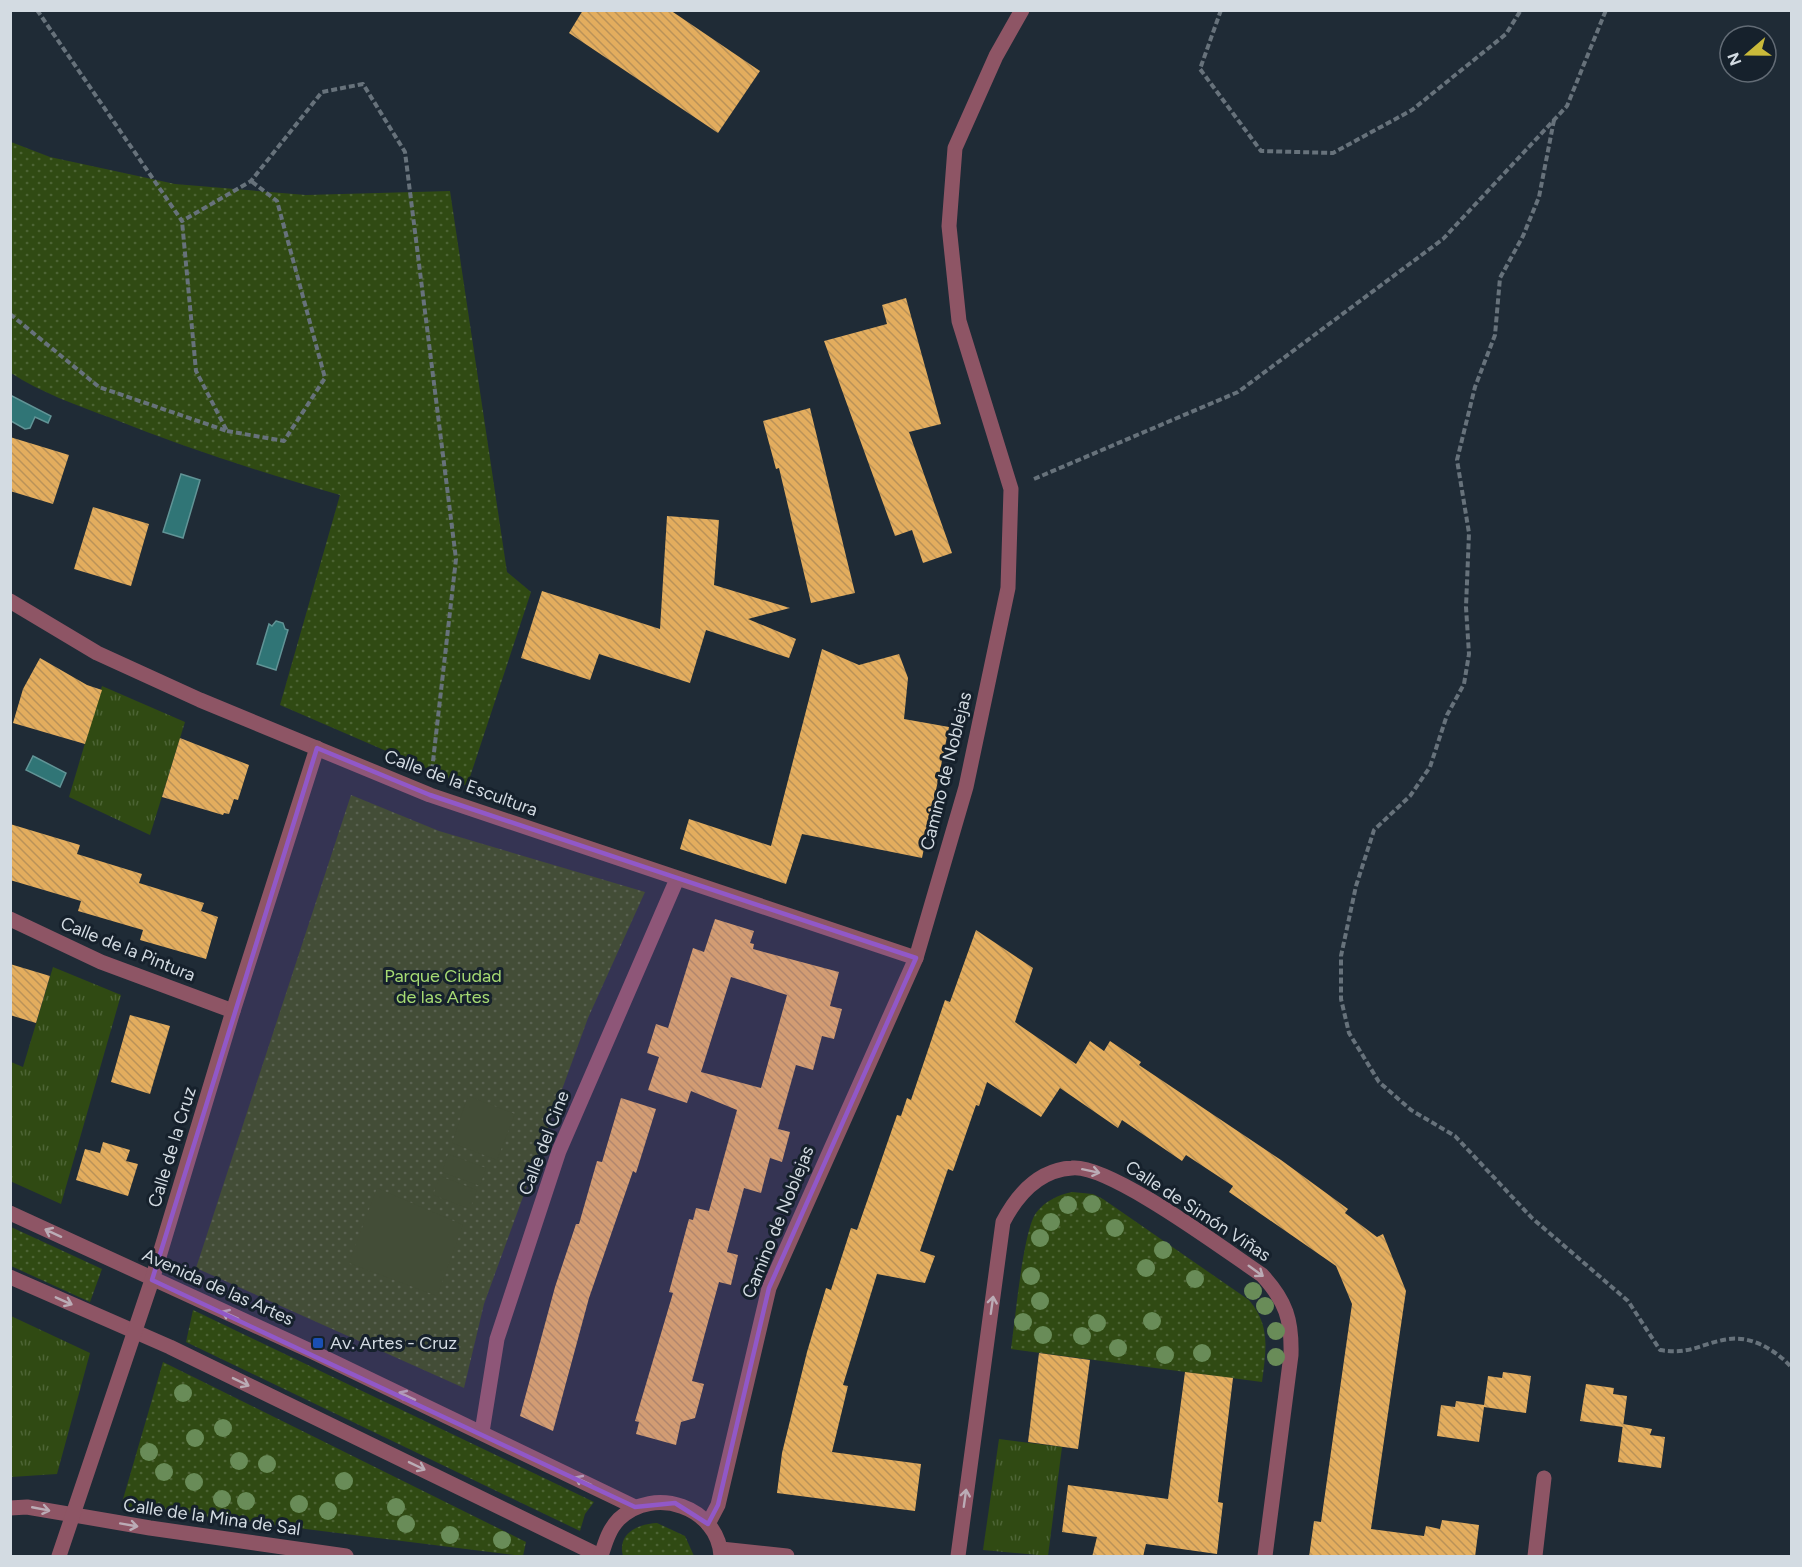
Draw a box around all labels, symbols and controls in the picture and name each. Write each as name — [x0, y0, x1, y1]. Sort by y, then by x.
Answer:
north arrow — [1718, 24, 1778, 84]
text: N — [1723, 50, 1745, 68]
street label: Camino de Noblejas — [916, 689, 976, 853]
street label: Calle de la Escultura — [381, 745, 541, 821]
street label: Calle de la Pintura — [57, 912, 199, 986]
park label: Parque Ciudad de las Artes — [384, 965, 502, 1008]
street label: Calle de la Cruz — [143, 1084, 201, 1210]
street label: Calle del Cine — [514, 1087, 574, 1198]
street label: Camino de Noblejas — [737, 1143, 819, 1301]
street label: Calle de Simón Viñas — [1121, 1156, 1275, 1266]
one-way arrow — [1080, 1166, 1100, 1177]
one-way arrow — [45, 1227, 63, 1239]
street label: Avenida de las Artes — [139, 1244, 297, 1330]
one-way arrow — [1248, 1265, 1264, 1278]
one-way arrow — [54, 1296, 72, 1307]
one-way arrow — [986, 1296, 997, 1316]
one-way arrow — [222, 1308, 240, 1320]
place label: Av. Artes - Cruz — [330, 1332, 457, 1354]
marker: Av. Artes - Cruz — [311, 1336, 325, 1350]
one-way arrow — [232, 1376, 250, 1388]
one-way arrow — [399, 1390, 417, 1402]
one-way arrow — [408, 1461, 426, 1472]
one-way arrow — [575, 1475, 593, 1486]
one-way arrow — [960, 1489, 971, 1509]
street label: Calle de la Mina de Sal — [122, 1494, 302, 1540]
one-way arrow — [31, 1504, 50, 1515]
one-way arrow — [119, 1520, 139, 1531]

